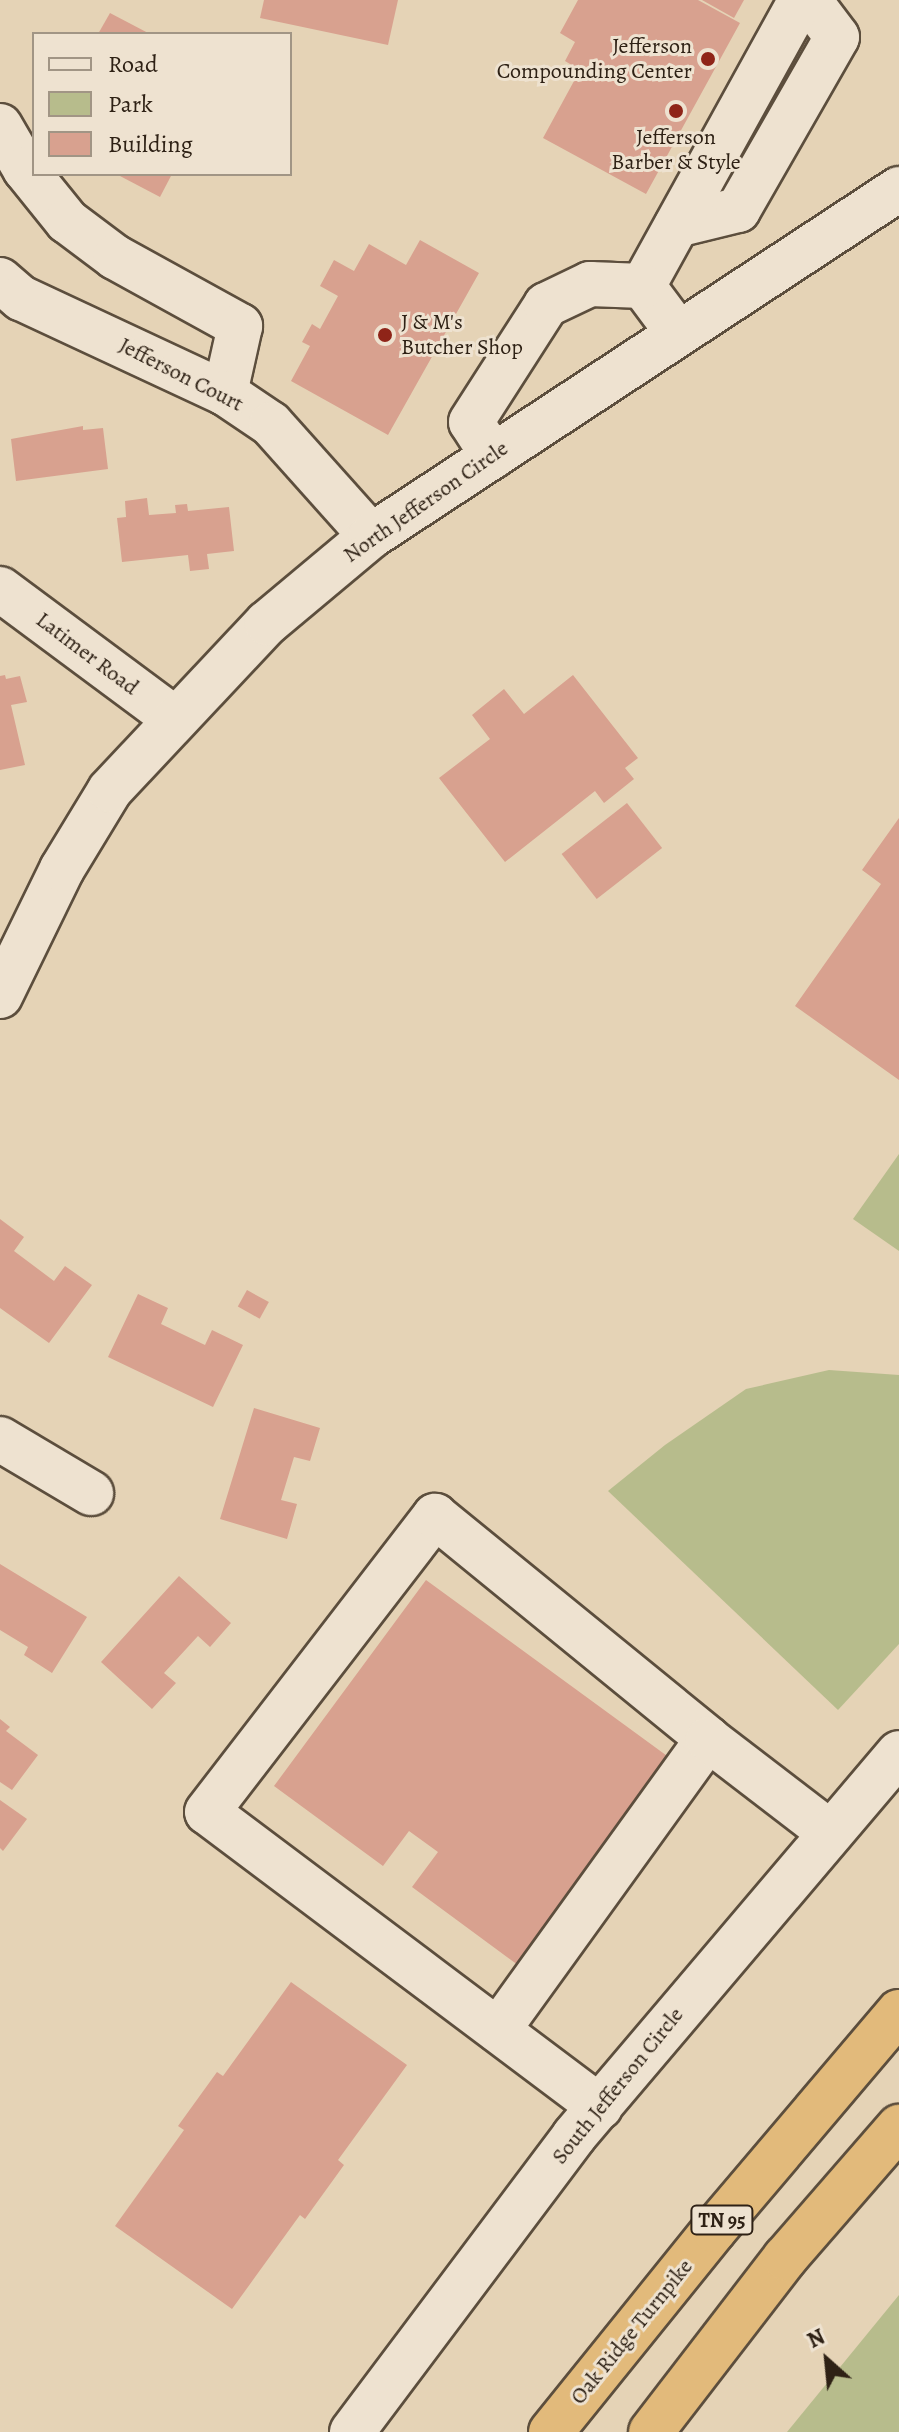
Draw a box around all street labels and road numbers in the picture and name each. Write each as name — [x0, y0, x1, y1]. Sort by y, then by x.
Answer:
street label: Jefferson Court — [114, 332, 248, 418]
street label: North Jefferson Circle — [339, 435, 513, 569]
street label: Latimer Road — [30, 607, 144, 701]
street label: South Jefferson Circle — [547, 2002, 689, 2170]
road number: TN 95 — [690, 2204, 754, 2236]
street label: Oak Ridge Turnpike — [565, 2254, 699, 2410]

